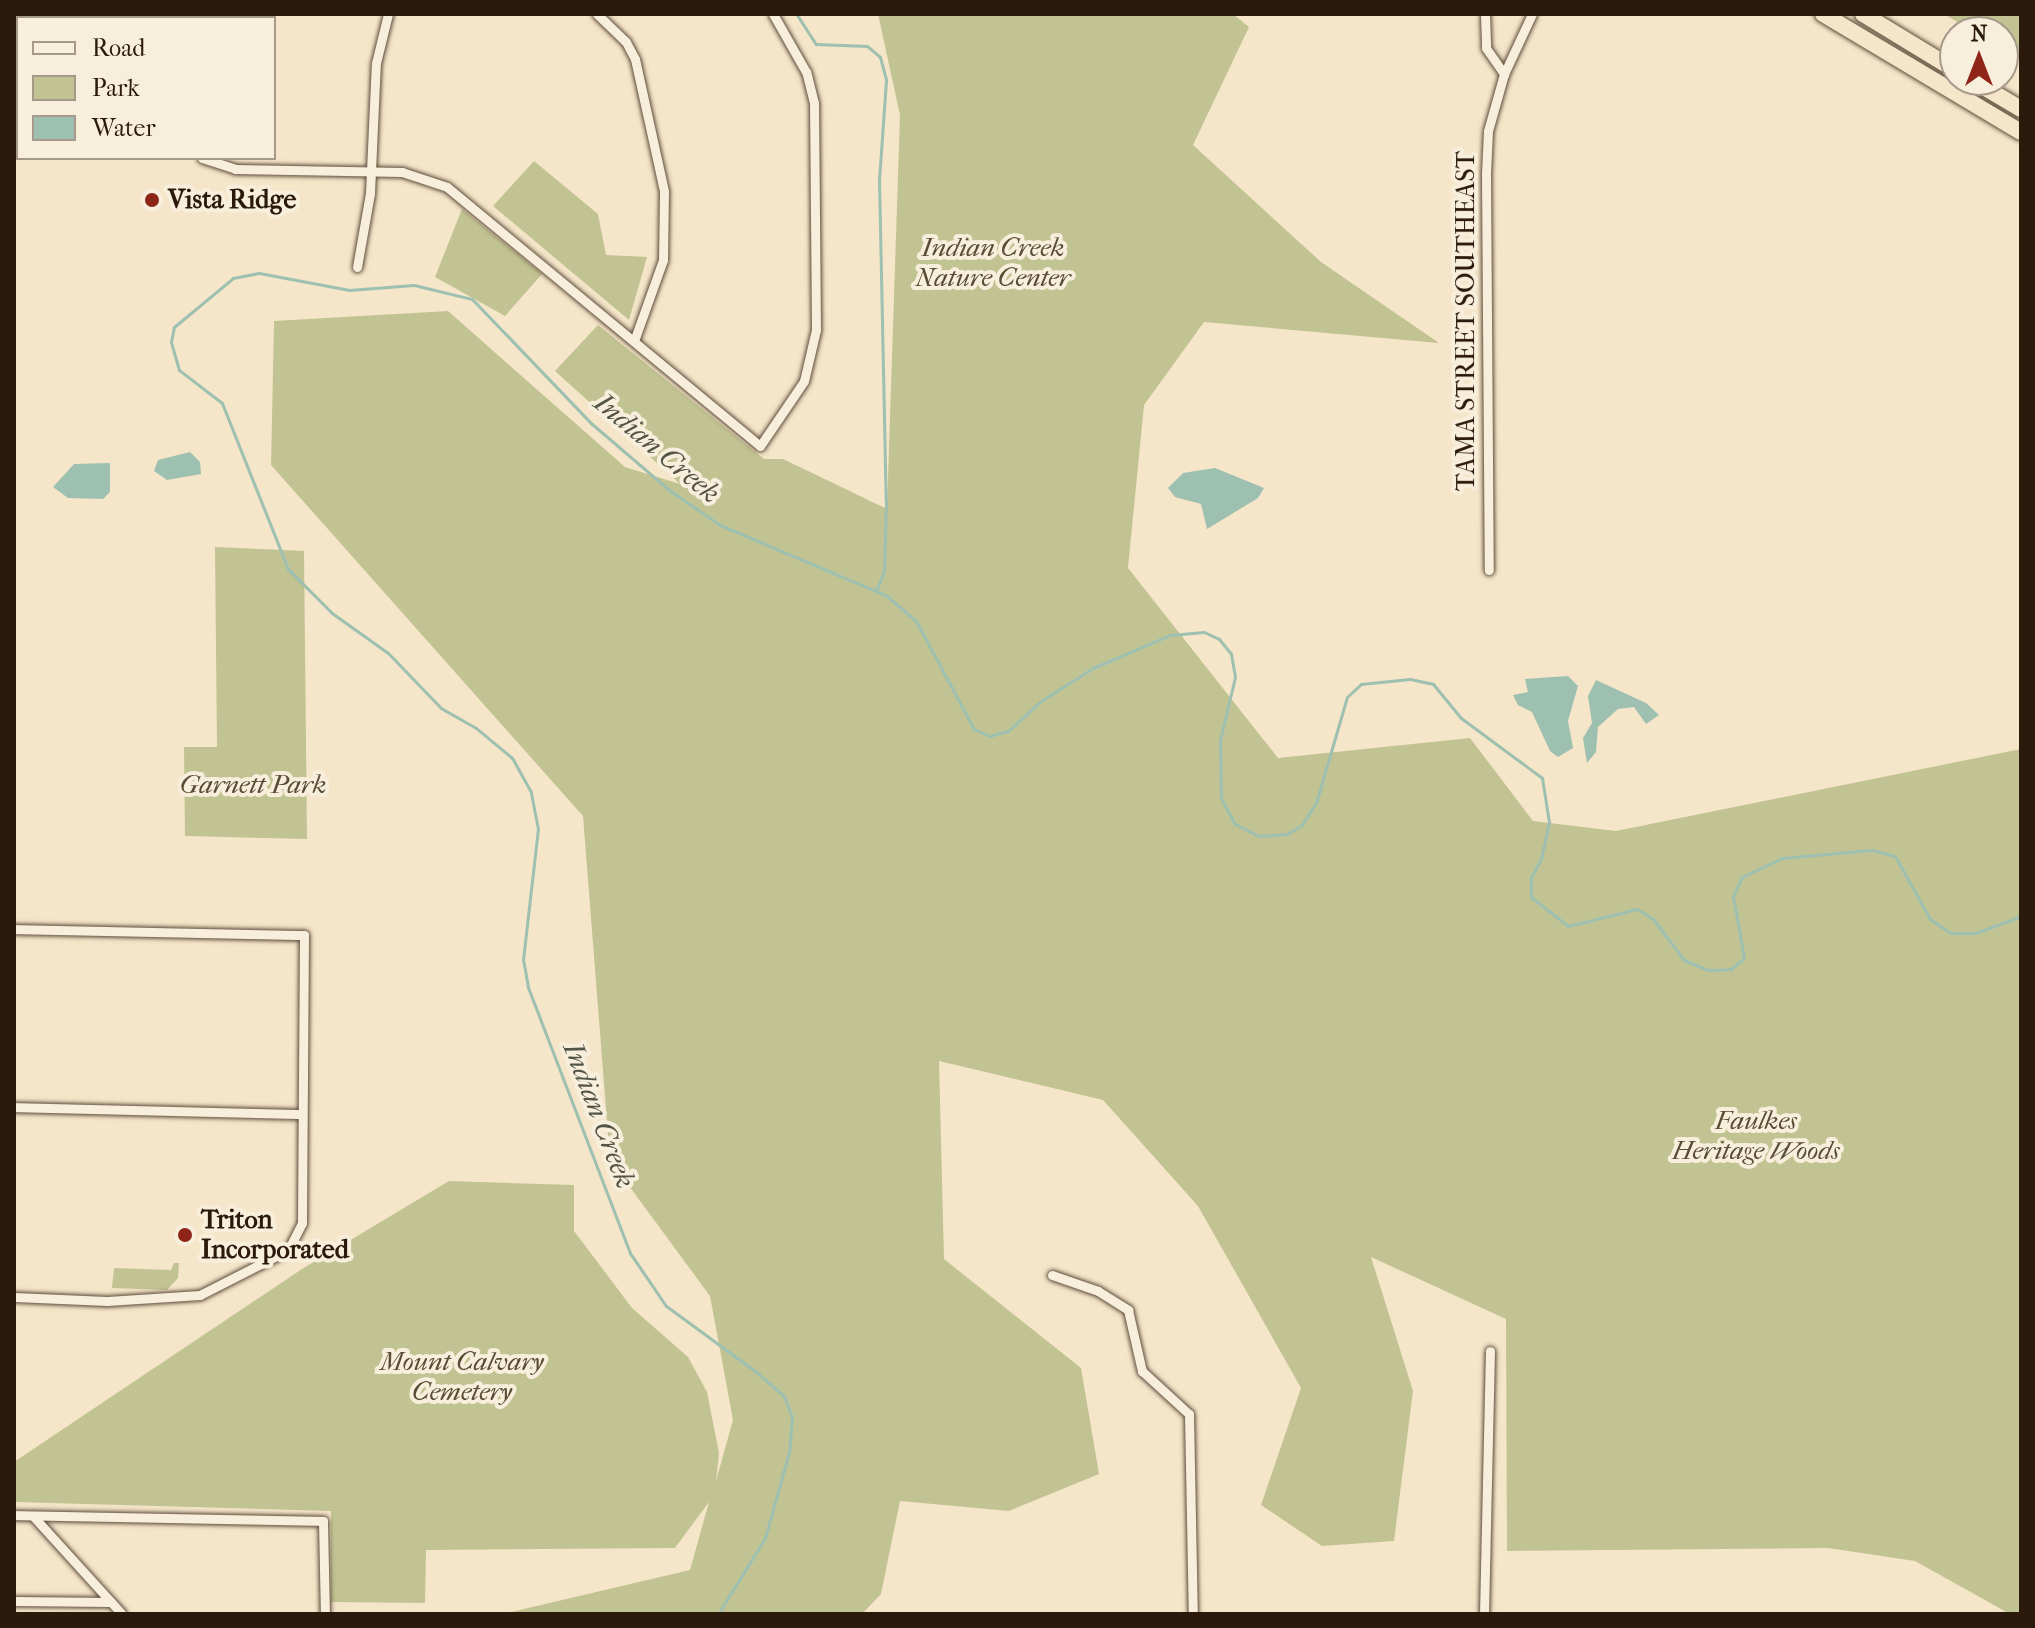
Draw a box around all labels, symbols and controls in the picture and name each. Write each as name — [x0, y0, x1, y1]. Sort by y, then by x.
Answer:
legend — [16, 16, 276, 160]
north arrow — [1939, 16, 2019, 96]
text: N — [1971, 21, 1987, 47]
text: Road — [92, 34, 145, 62]
text: Park — [92, 74, 140, 102]
text: Water — [92, 114, 156, 142]
street label: TAMA STREET SOUTHEAST — [1450, 151, 1482, 491]
place label: Vista Ridge — [168, 184, 296, 216]
marker: Vista Ridge — [143, 191, 161, 209]
park label: Indian Creek Nature Center — [916, 232, 1070, 294]
water label: Indian Creek — [587, 386, 727, 510]
park label: Garnett Park — [180, 769, 326, 801]
water label: Indian Creek — [556, 1037, 642, 1193]
park label: Faulkes Heritage Woods — [1673, 1105, 1839, 1166]
place label: Triton Incorporated — [201, 1204, 349, 1266]
marker: Triton Incorporated — [176, 1226, 194, 1244]
park label: Mount Calvary Cemetery — [380, 1346, 544, 1408]

